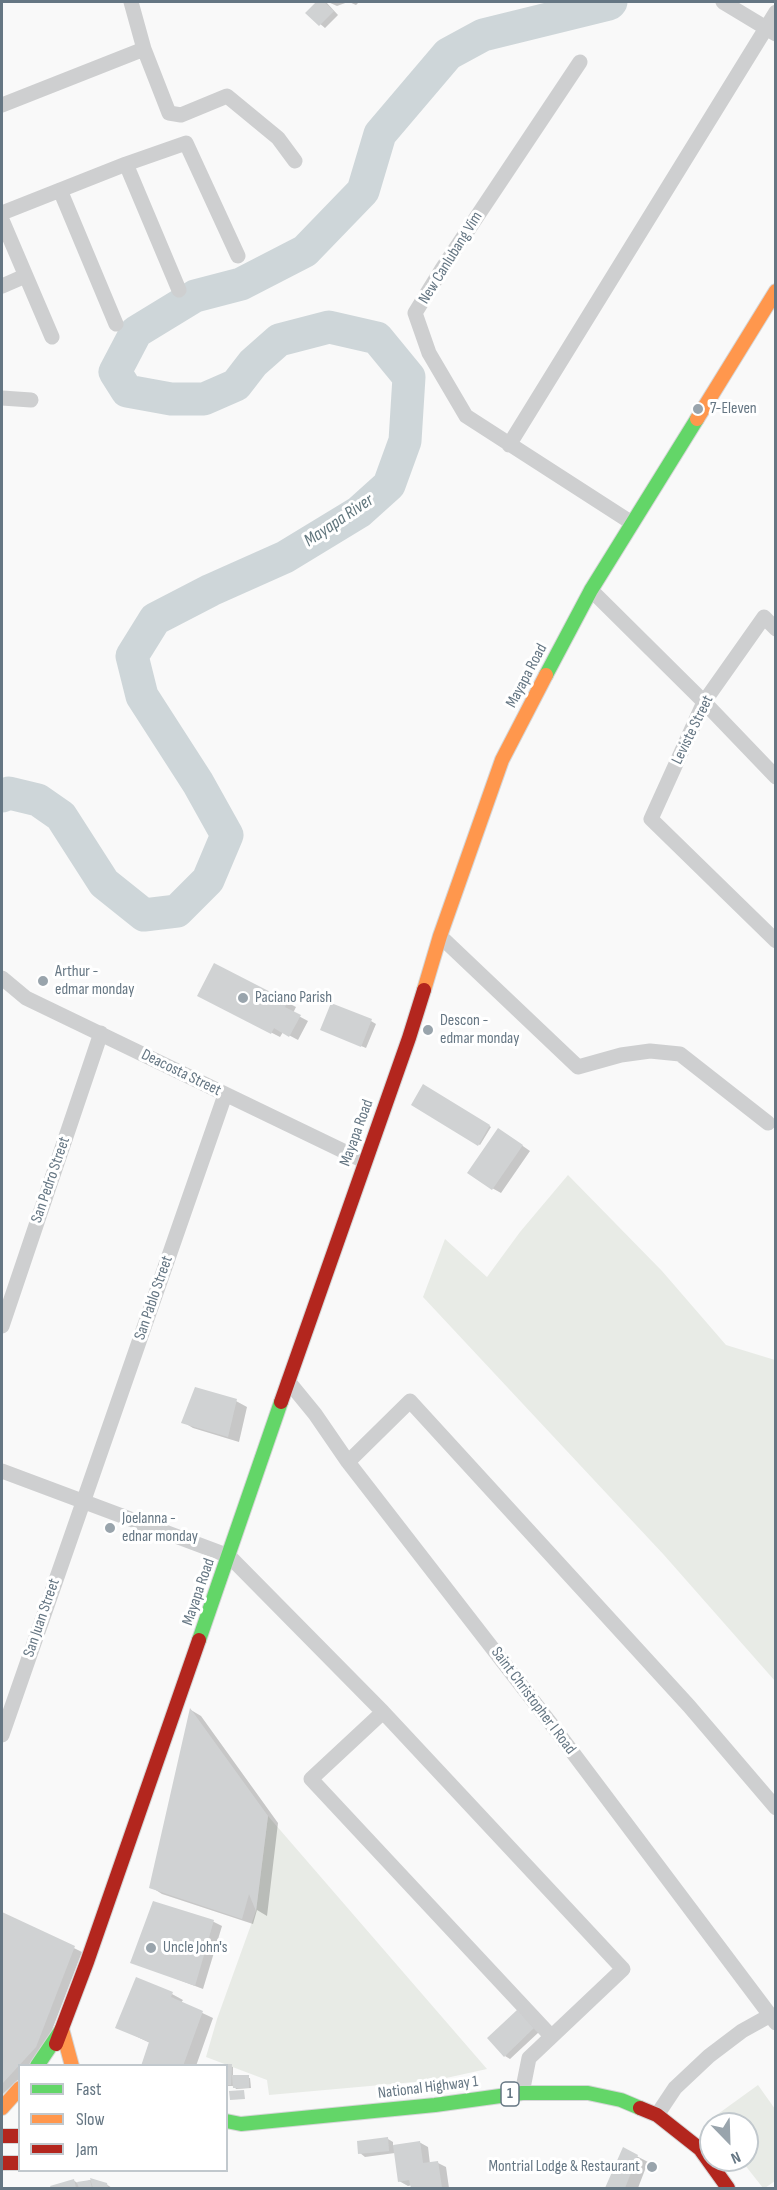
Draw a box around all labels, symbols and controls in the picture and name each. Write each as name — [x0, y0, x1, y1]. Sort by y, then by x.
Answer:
street label: New Canlubang Vim — [415, 208, 487, 308]
place label: 7-Eleven — [710, 399, 757, 419]
marker: 7-Eleven — [691, 402, 705, 416]
water label: Mayapa River — [300, 490, 378, 552]
street label: Mayapa Road — [502, 641, 552, 711]
street label: Leviste Street — [668, 692, 718, 768]
place label: Arthur - edmar monday — [55, 962, 134, 1000]
marker: Arthur - edmar monday — [36, 974, 50, 988]
place label: Paciano Parish — [255, 988, 332, 1008]
marker: Paciano Parish — [236, 991, 250, 1005]
place label: Descon - edmar monday — [440, 1011, 519, 1049]
marker: Descon - edmar monday — [421, 1023, 435, 1037]
street label: Deacosta Street — [138, 1045, 224, 1101]
street label: Mayapa Road — [336, 1097, 378, 1169]
street label: San Pedro Street — [27, 1135, 75, 1225]
street label: San Pablo Street — [131, 1253, 177, 1343]
place label: Joelanna - ednar monday — [122, 1509, 198, 1547]
marker: Joelanna - ednar monday — [103, 1521, 117, 1535]
street label: Mayapa Road — [179, 1556, 219, 1628]
street label: San Juan Street — [20, 1576, 64, 1660]
street label: Saint Christopher I Road — [486, 1644, 580, 1758]
place label: Uncle John's — [163, 1938, 227, 1958]
marker: Uncle John's — [144, 1941, 158, 1955]
legend — [18, 2064, 228, 2172]
street label: National Highway 1 — [377, 2072, 479, 2104]
text: Fast — [76, 2079, 101, 2100]
road number: 1 — [501, 2082, 519, 2106]
text: Slow — [76, 2109, 105, 2130]
north arrow — [699, 2112, 759, 2172]
text: Jam — [76, 2139, 98, 2160]
text: N — [728, 2147, 743, 2168]
place label: Montrial Lodge & Restaurant — [488, 2157, 640, 2177]
marker: Montrial Lodge & Restaurant — [645, 2160, 659, 2174]

